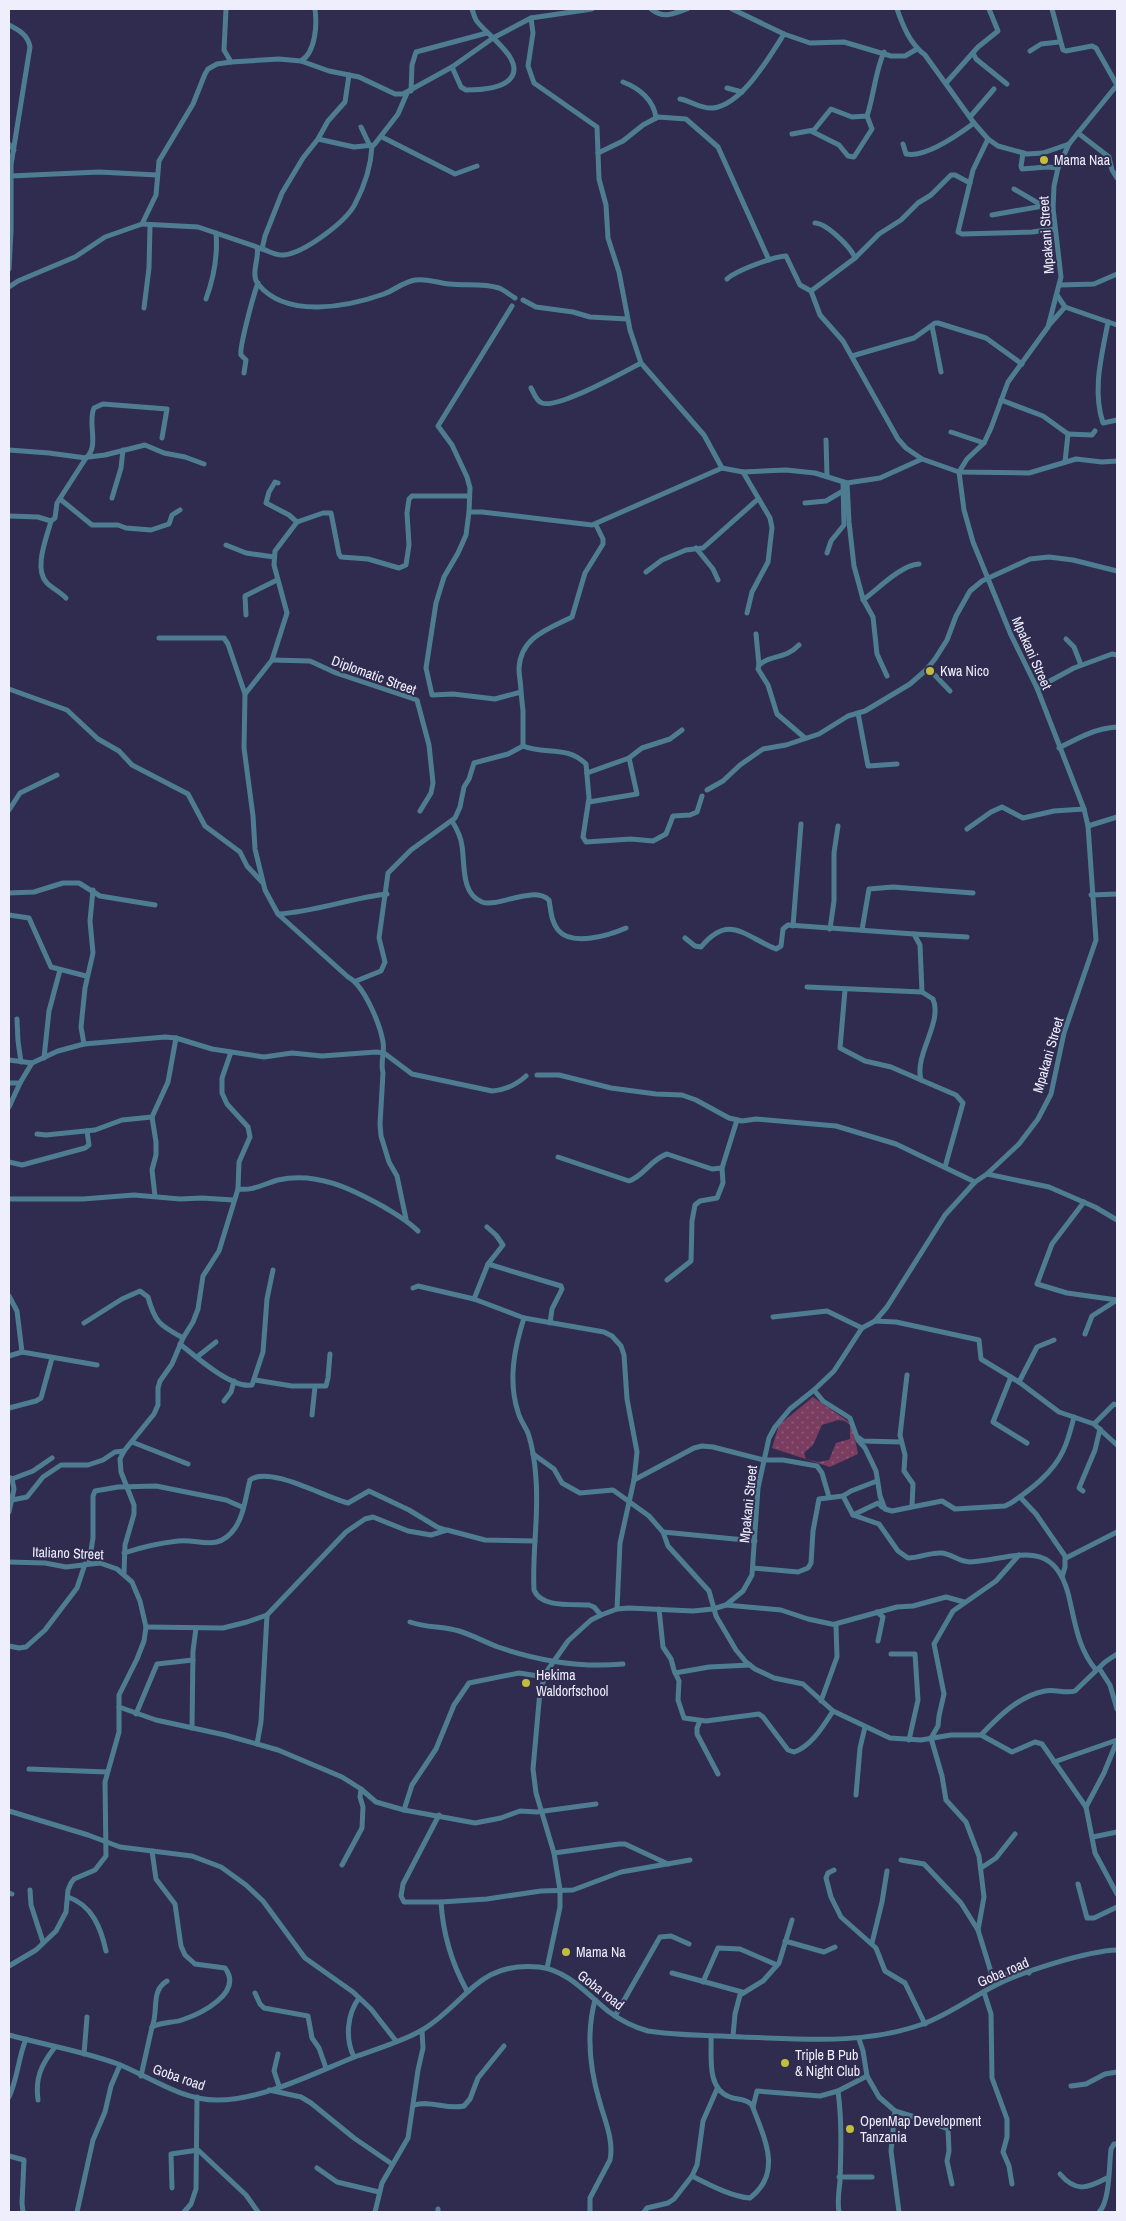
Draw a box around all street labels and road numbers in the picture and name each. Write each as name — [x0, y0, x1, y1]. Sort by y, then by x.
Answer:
street label: Mpakani Street — [1034, 196, 1058, 274]
street label: Mpakani Street — [1008, 614, 1056, 692]
street label: Diplomatic Street — [329, 651, 419, 699]
street label: Mpakani Street — [1029, 1015, 1067, 1095]
street label: Mpakani Street — [735, 1464, 761, 1544]
street label: Italiano Street — [32, 1543, 104, 1563]
street label: Goba road — [975, 1953, 1031, 1991]
street label: Goba road — [574, 1966, 628, 2014]
street label: Goba road — [150, 2060, 208, 2094]

